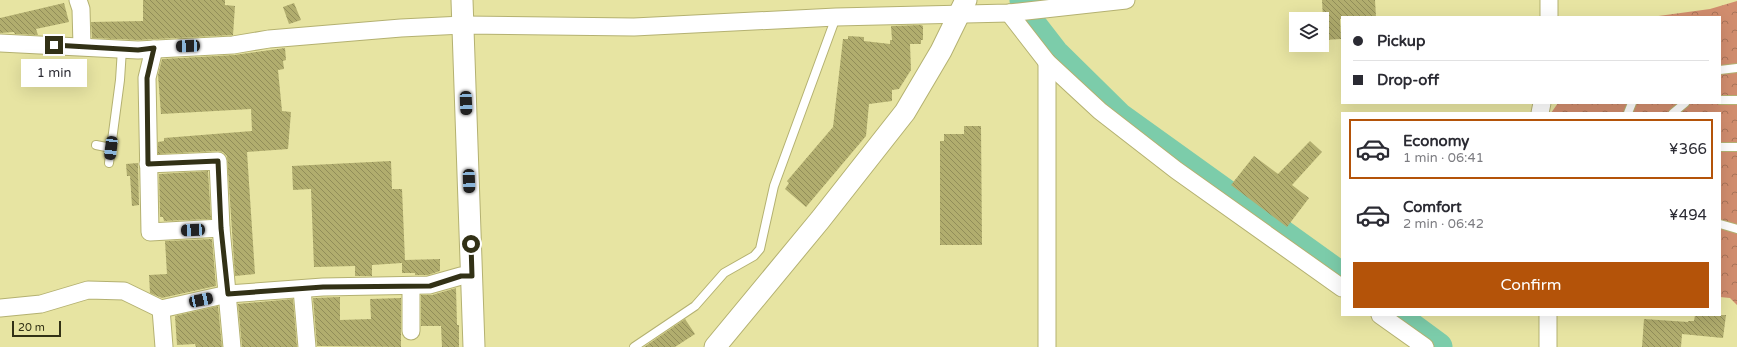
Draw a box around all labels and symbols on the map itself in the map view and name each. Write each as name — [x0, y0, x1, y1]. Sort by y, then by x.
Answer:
route end — [45, 36, 63, 54]
car — [176, 40, 200, 52]
callout: 1 min — [21, 59, 87, 87]
car — [460, 91, 472, 115]
car — [104, 135, 118, 161]
car — [463, 169, 475, 193]
car — [181, 223, 205, 237]
route start — [462, 235, 480, 253]
car — [188, 292, 214, 308]
scale bar — [12, 319, 61, 338]

